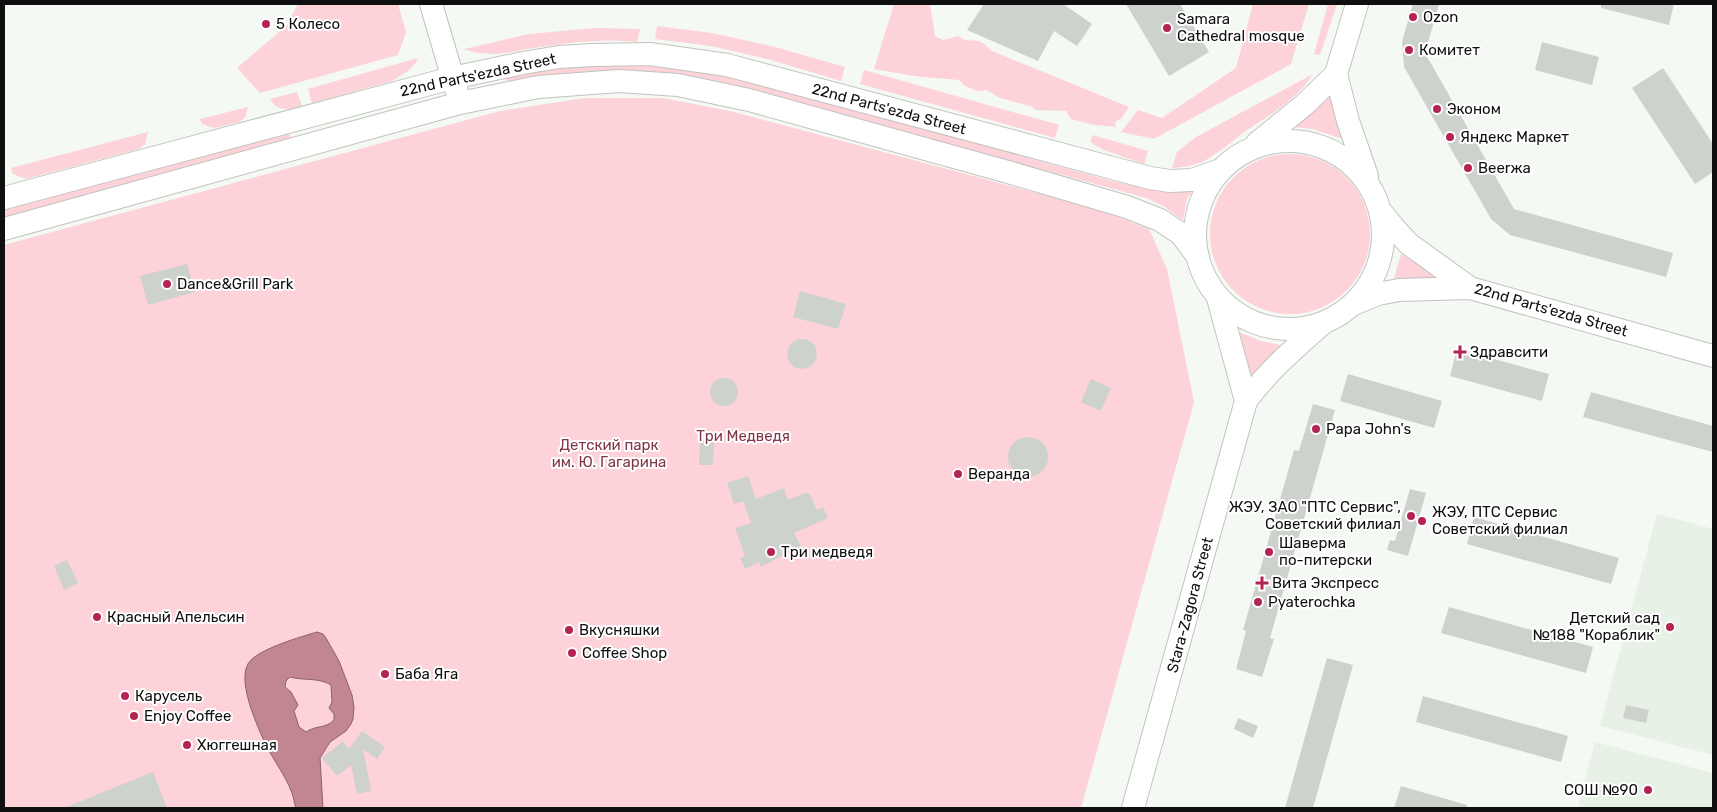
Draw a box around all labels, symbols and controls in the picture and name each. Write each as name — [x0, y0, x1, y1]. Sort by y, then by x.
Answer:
place label: Ozon — [1423, 8, 1458, 26]
place label: Samara Cathedral mosque — [1177, 10, 1305, 45]
marker: Ozon — [1407, 11, 1419, 23]
place label: 5 Колесо — [276, 15, 340, 33]
marker: 5 Колесо — [260, 18, 272, 30]
marker: Samara Cathedral mosque — [1161, 22, 1173, 34]
place label: Комитет — [1419, 41, 1480, 59]
marker: Комитет — [1403, 44, 1415, 56]
street label: 22nd Parts'ezda Street — [398, 50, 558, 100]
street label: 22nd Parts'ezda Street — [810, 80, 968, 138]
place label: Эконом — [1447, 100, 1501, 118]
marker: Эконом — [1431, 103, 1443, 115]
place label: Яндекс Маркет — [1460, 128, 1569, 146]
marker: Яндекс Маркет — [1444, 131, 1456, 143]
place label: Beerжа — [1478, 159, 1531, 177]
marker: Beerжа — [1462, 162, 1474, 174]
place label: Dance&Grill Park — [177, 275, 294, 293]
marker: Dance&Grill Park — [161, 278, 173, 290]
street label: 22nd Parts'ezda Street — [1472, 279, 1630, 341]
place label: Здравсити — [1470, 343, 1548, 361]
marker: Здравсити — [1454, 346, 1466, 358]
place label: Papa John's — [1326, 420, 1412, 438]
marker: Papa John's — [1310, 423, 1322, 435]
park label: Три Медведя — [696, 427, 790, 445]
park label: Детский парк им. Ю. Гагарина — [552, 436, 666, 471]
place label: Веранда — [968, 465, 1030, 483]
marker: Веранда — [952, 468, 964, 480]
place label: ЖЭУ, ЗАО "ПТС Сервис", Советский филиал — [1229, 498, 1401, 533]
place label: ЖЭУ, ПТС Сервис Советский филиал — [1432, 503, 1568, 538]
marker: ЖЭУ, ЗАО "ПТС Сервис", Советский филиал — [1405, 510, 1417, 522]
marker: ЖЭУ, ПТС Сервис Советский филиал — [1416, 515, 1428, 527]
place label: Шаверма по-питерски — [1279, 534, 1372, 569]
street label: Stara-Zagora Street — [1163, 535, 1217, 675]
place label: Три медведя — [781, 543, 873, 561]
marker: Три медведя — [765, 546, 777, 558]
marker: Шаверма по-питерски — [1263, 546, 1275, 558]
place label: Вита Экспресс — [1272, 574, 1379, 592]
marker: Вита Экспресс — [1256, 577, 1268, 589]
place label: Pyaterochka — [1268, 593, 1356, 611]
marker: Pyaterochka — [1252, 596, 1264, 608]
place label: Красный Апельсин — [107, 608, 245, 626]
place label: Детский сад №188 "Кораблик" — [1533, 609, 1660, 644]
marker: Красный Апельсин — [91, 611, 103, 623]
place label: Вкусняшки — [579, 621, 660, 639]
marker: Детский сад №188 "Кораблик" — [1664, 621, 1676, 633]
marker: Вкусняшки — [563, 624, 575, 636]
place label: Coffee Shop — [582, 644, 667, 662]
marker: Coffee Shop — [566, 647, 578, 659]
place label: Баба Яга — [395, 665, 458, 683]
marker: Баба Яга — [379, 668, 391, 680]
place label: Карусель — [135, 687, 203, 705]
marker: Карусель — [119, 690, 131, 702]
place label: Enjoy Coffee — [144, 707, 231, 725]
marker: Enjoy Coffee — [128, 710, 140, 722]
place label: Хюггешная — [197, 736, 277, 754]
marker: Хюггешная — [181, 739, 193, 751]
place label: СОШ №90 — [1564, 781, 1638, 799]
marker: СОШ №90 — [1642, 784, 1654, 796]

